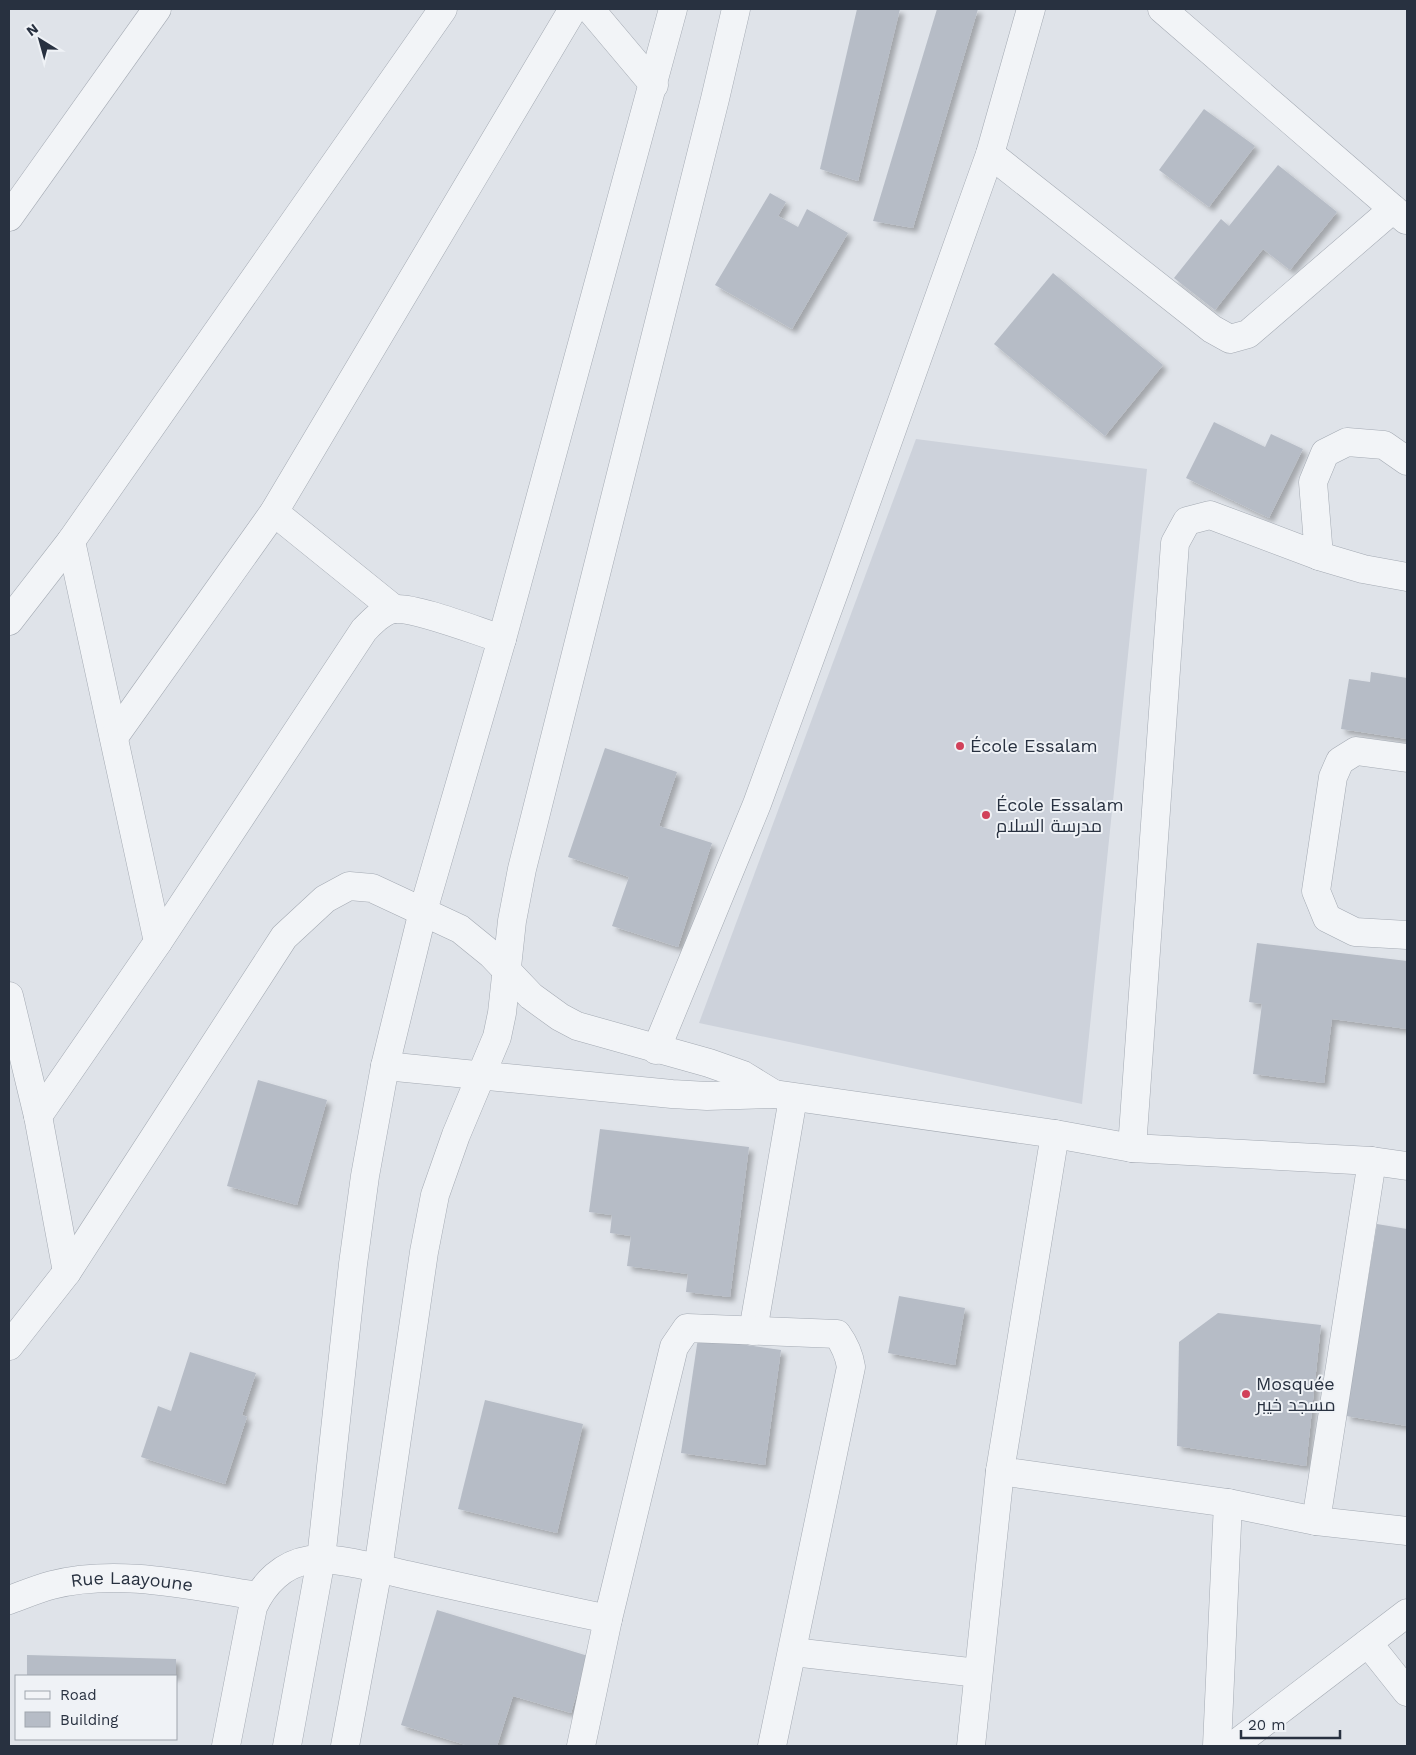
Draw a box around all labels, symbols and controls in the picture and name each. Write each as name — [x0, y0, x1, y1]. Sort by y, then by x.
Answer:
north arrow — [15, 15, 65, 65]
text: N — [23, 20, 41, 39]
place label: École Essalam — [970, 735, 1098, 756]
marker: École Essalam — [954, 740, 966, 752]
place label: École Essalam مدرسة السلام — [996, 794, 1124, 838]
marker: École Essalam مدرسة السلام — [980, 809, 992, 821]
place label: Mosquée مسجد خيبر — [1255, 1373, 1336, 1416]
marker: Mosquée مسجد خيبر — [1240, 1388, 1252, 1400]
street label: Rue Laayoune — [69, 1567, 195, 1595]
legend — [15, 1675, 178, 1740]
text: Road — [60, 1686, 97, 1704]
scale bar — [1241, 1708, 1340, 1740]
text: Building — [60, 1711, 118, 1729]
text: 20 m — [1248, 1716, 1286, 1734]

